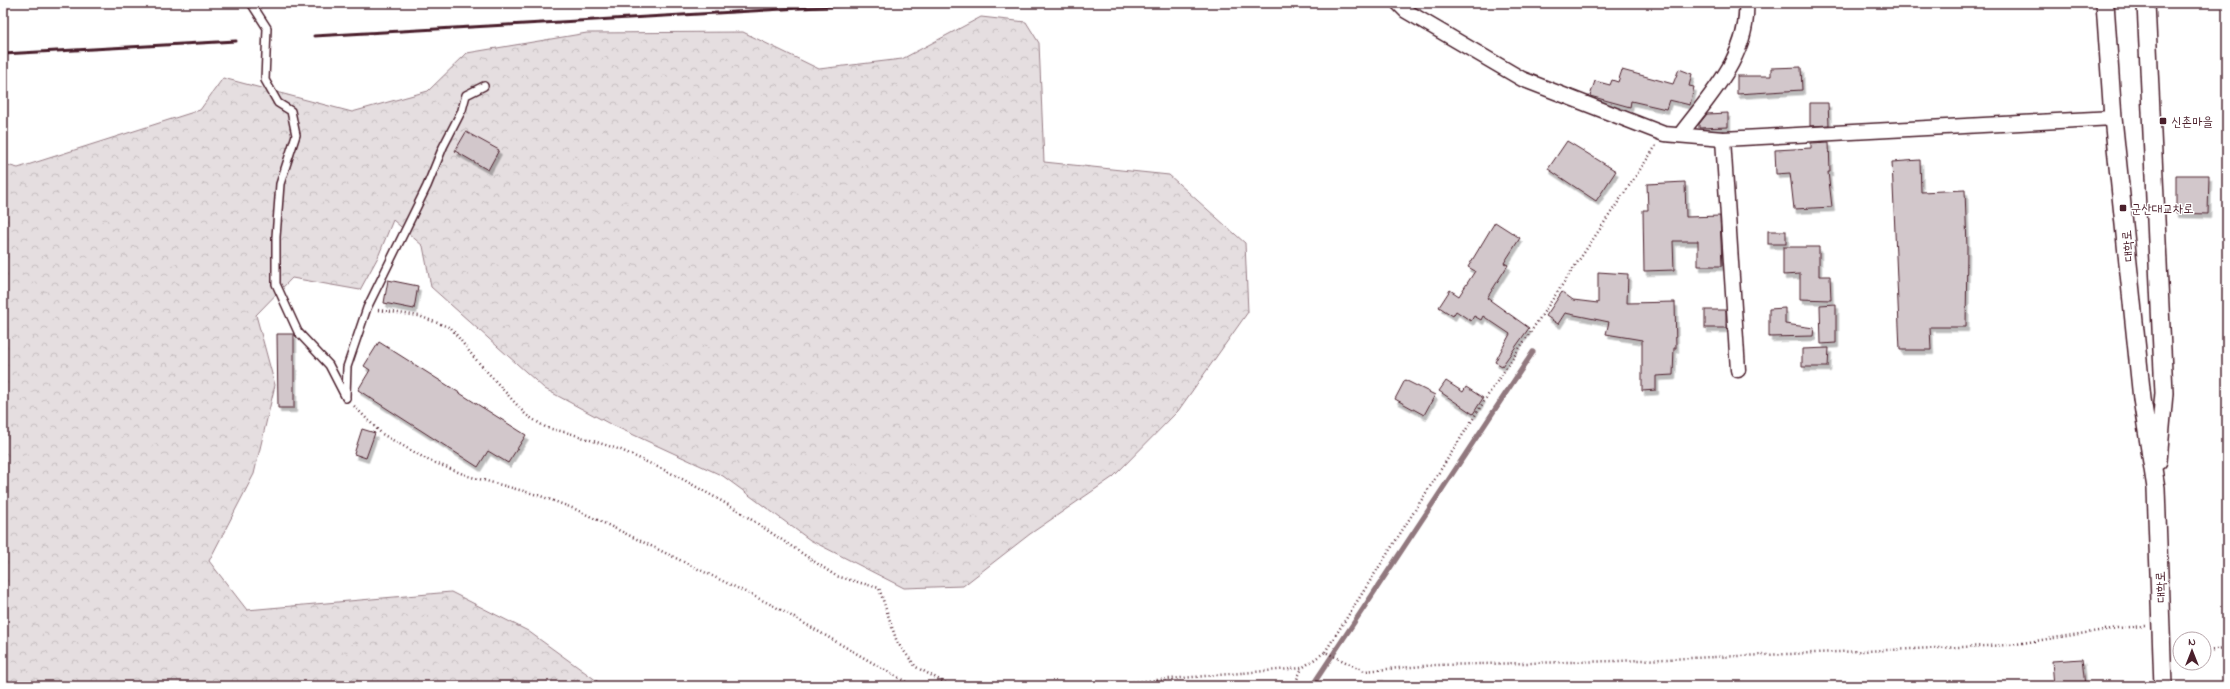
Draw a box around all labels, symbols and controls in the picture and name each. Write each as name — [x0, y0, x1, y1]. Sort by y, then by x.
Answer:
place label: 신촌마을 — [2171, 113, 2213, 132]
marker: 신촌마을 — [2158, 116, 2168, 126]
place label: 군산대교차로 — [2131, 200, 2194, 219]
marker: 군산대교차로 — [2118, 203, 2128, 213]
street label: 대학로 — [2118, 229, 2139, 262]
street label: 대학로 — [2151, 571, 2172, 603]
north arrow — [2172, 631, 2212, 671]
text: N — [2188, 634, 2196, 650]

